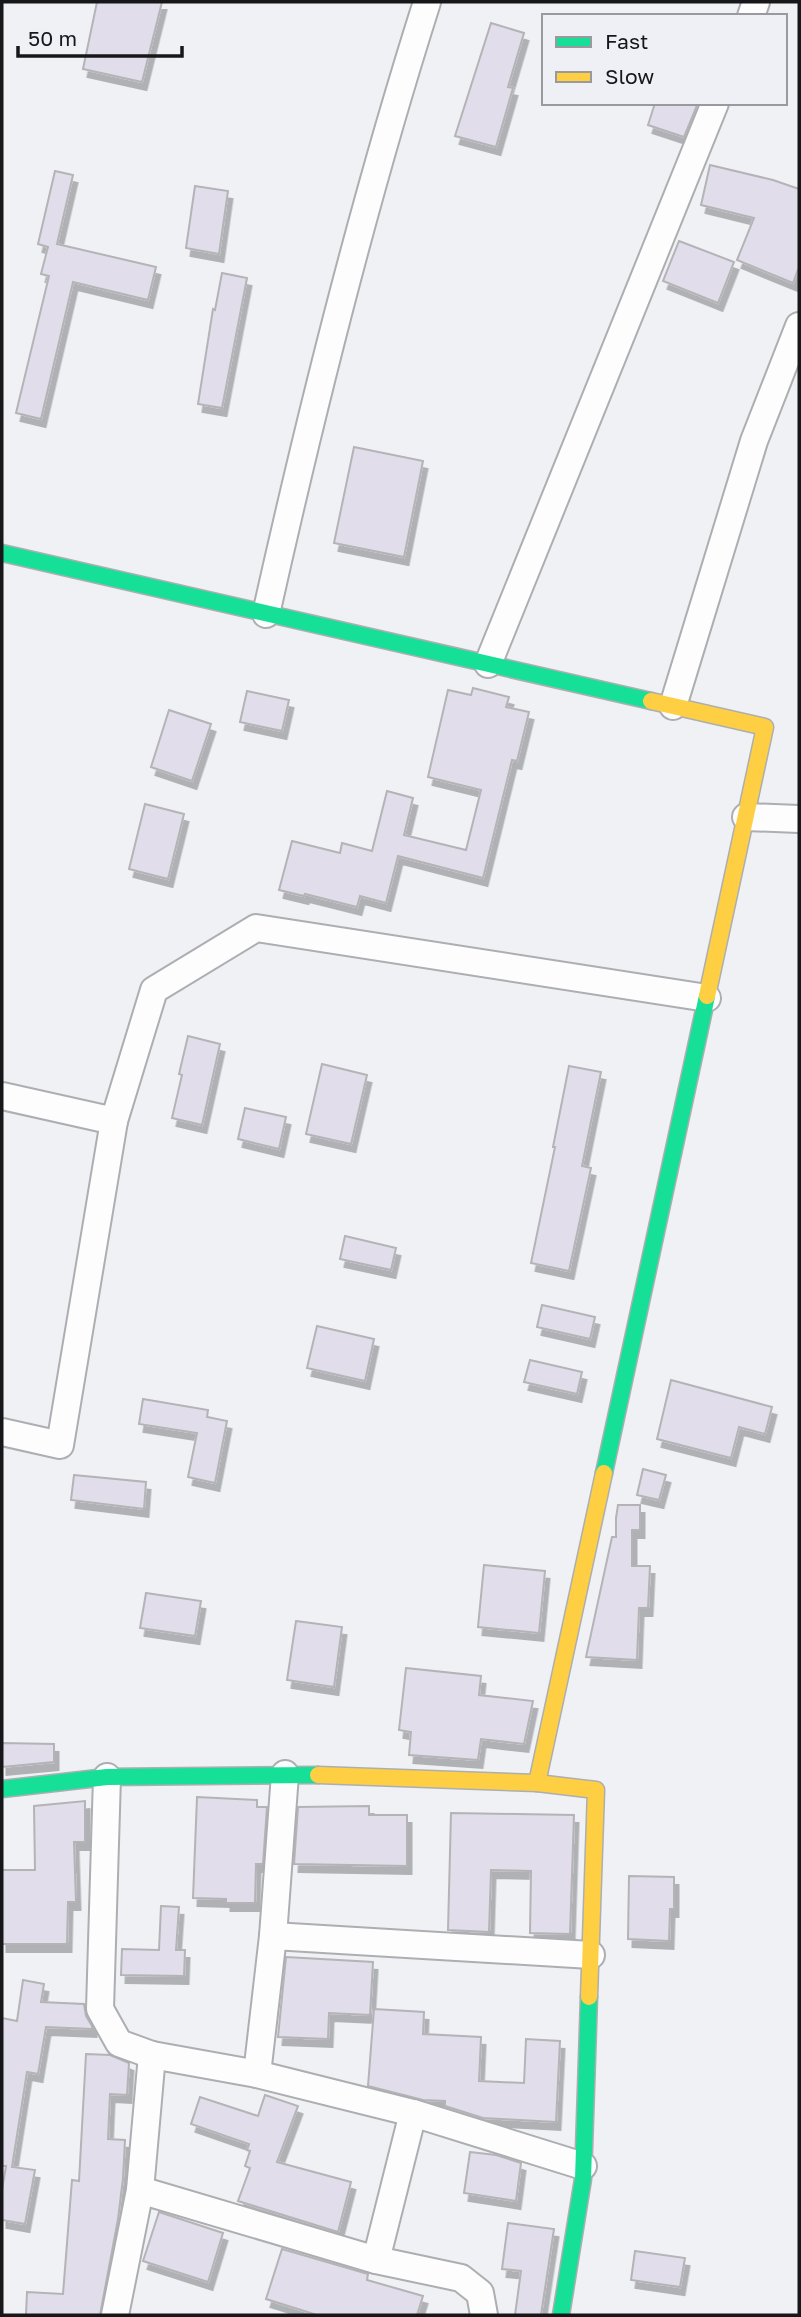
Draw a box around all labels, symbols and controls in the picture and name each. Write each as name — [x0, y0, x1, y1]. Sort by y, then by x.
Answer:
scale bar — [18, 14, 182, 58]
legend — [542, 14, 787, 105]
text: 50 m — [28, 25, 77, 51]
text: Fast — [605, 28, 648, 54]
text: Slow — [605, 63, 654, 89]

